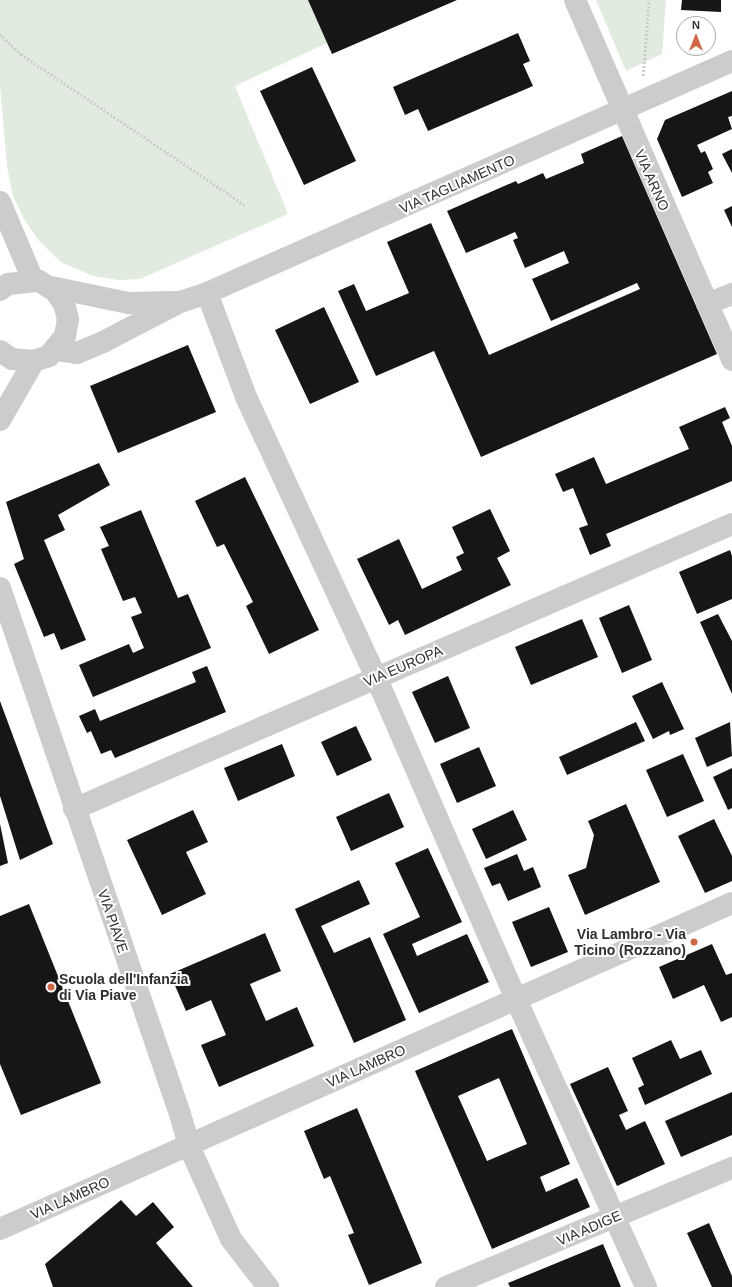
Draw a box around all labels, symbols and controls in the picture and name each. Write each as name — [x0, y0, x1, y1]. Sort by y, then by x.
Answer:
north arrow — [676, 16, 716, 56]
text: N — [692, 19, 700, 31]
street label: VIA ARNO — [631, 146, 673, 214]
street label: VIA TAGLIAMENTO — [396, 151, 518, 217]
street label: VIA EUROPA — [361, 642, 445, 690]
street label: VIA PIAVE — [94, 887, 132, 955]
place label: Via Lambro - Via Ticino (Rozzano) — [574, 926, 686, 958]
marker: Via Lambro - Via Ticino (Rozzano) — [689, 937, 699, 947]
place label: Scuola dell'Infanzia di Via Piave — [59, 971, 188, 1004]
marker: Scuola dell'Infanzia di Via Piave — [46, 982, 56, 992]
street label: VIA LAMBRO — [323, 1041, 409, 1091]
street label: VIA LAMBRO — [27, 1173, 113, 1223]
street label: VIA ADIGE — [553, 1207, 625, 1249]

